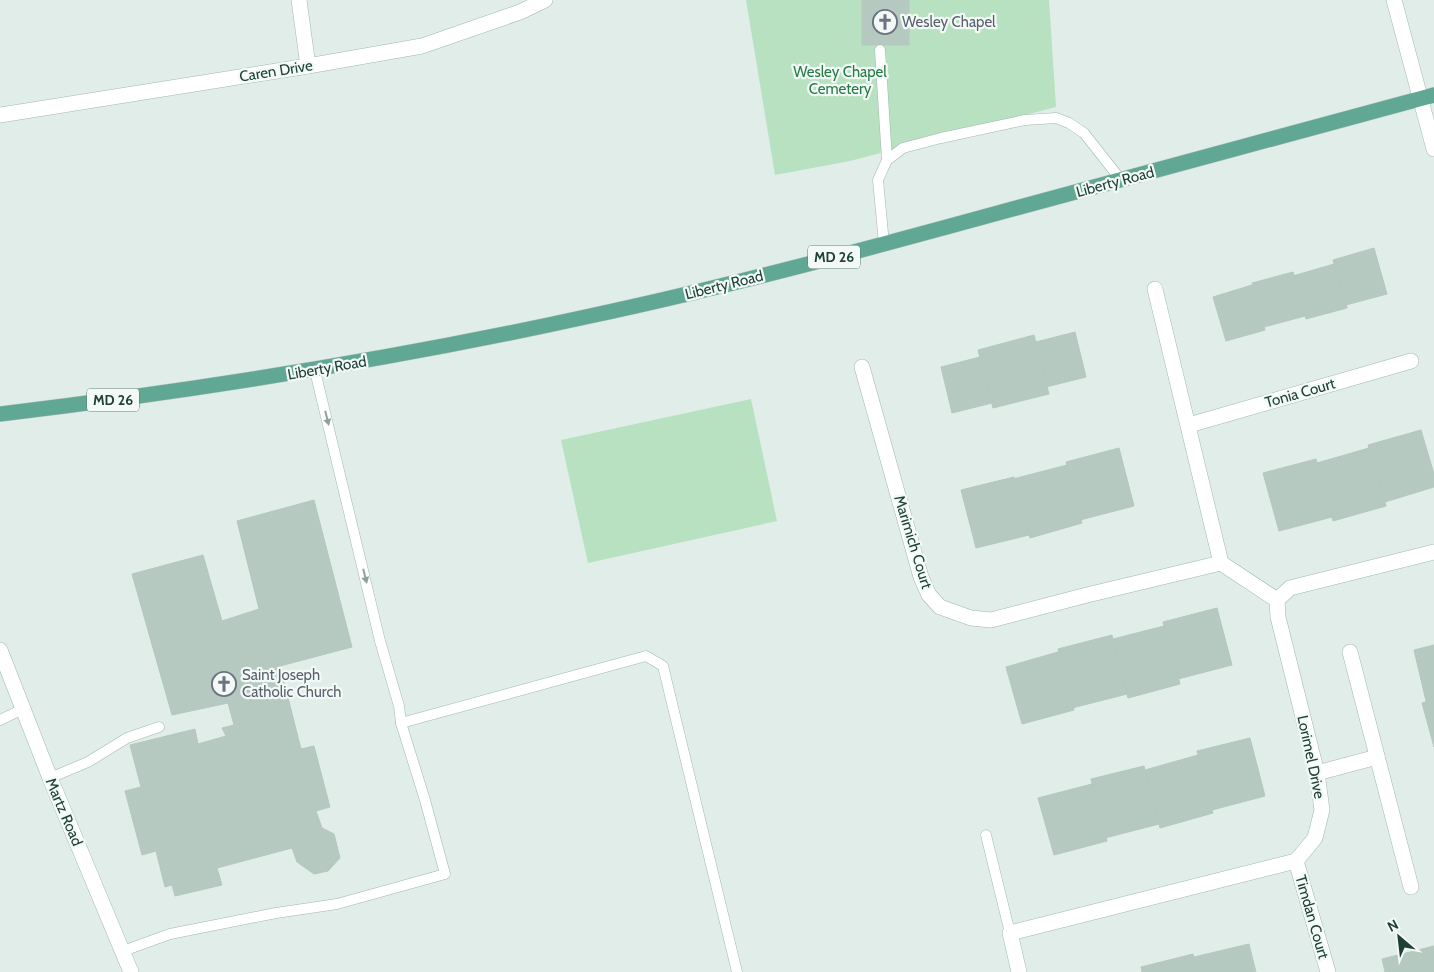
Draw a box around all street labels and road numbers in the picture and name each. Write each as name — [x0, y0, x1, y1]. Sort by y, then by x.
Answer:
street label: Caren Drive — [238, 56, 314, 86]
street label: Liberty Road — [1074, 163, 1156, 201]
road number: MD 26 — [808, 246, 860, 268]
street label: Liberty Road — [683, 267, 765, 303]
street label: Liberty Road — [286, 352, 368, 384]
street label: Tonia Court — [1263, 374, 1337, 412]
road number: MD 26 — [87, 388, 139, 412]
street label: Marimich Court — [890, 493, 936, 591]
street label: Lorimel Drive — [1293, 714, 1329, 801]
street label: Martz Road — [42, 775, 86, 849]
street label: Timdan Court — [1291, 873, 1333, 961]

